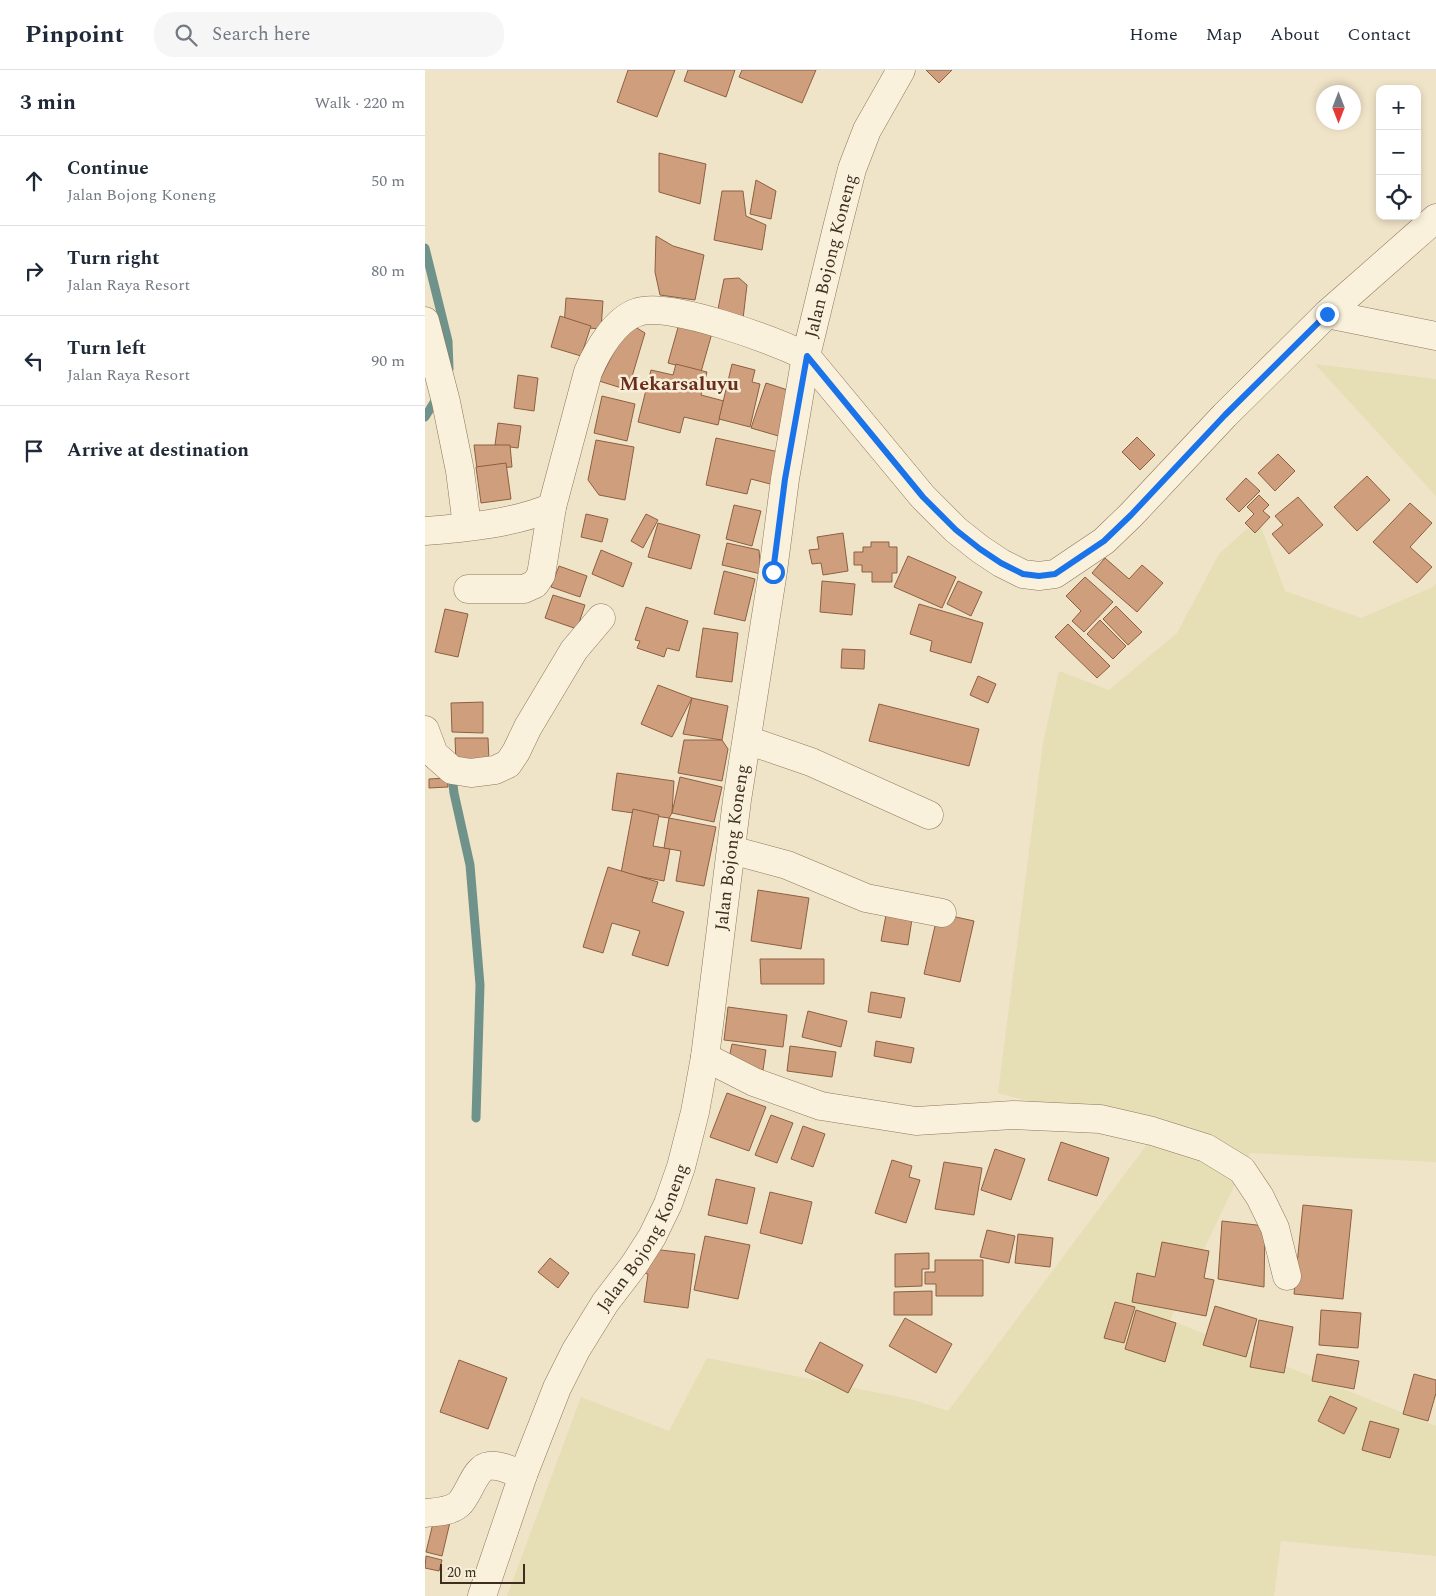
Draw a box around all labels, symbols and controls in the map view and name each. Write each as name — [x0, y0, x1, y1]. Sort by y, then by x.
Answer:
search box — [154, 12, 504, 57]
text: Pinpoint — [25, 17, 124, 53]
text: Search here — [212, 20, 310, 49]
icon: search — [172, 21, 200, 49]
text: Home — [1129, 21, 1178, 48]
text: Map — [1206, 21, 1242, 48]
text: About — [1270, 21, 1320, 48]
text: Contact — [1348, 21, 1411, 48]
north arrow — [1316, 85, 1361, 130]
map controls — [1376, 85, 1421, 220]
button: + — [1376, 85, 1421, 130]
text: 3 min — [20, 87, 76, 119]
text: Walk · 220 m — [314, 91, 405, 115]
button: − — [1376, 130, 1421, 175]
text: Continue — [67, 154, 149, 183]
icon: ahead — [20, 167, 48, 195]
text: 50 m — [371, 169, 405, 193]
street label: Jalan Bojong Koneng — [798, 171, 864, 341]
button: locate — [1376, 175, 1421, 220]
text: Jalan Bojong Koneng — [67, 183, 216, 207]
text: Turn right — [67, 244, 160, 273]
icon: right — [20, 257, 48, 285]
text: 80 m — [371, 259, 405, 283]
text: Jalan Raya Resort — [67, 273, 190, 297]
route end — [1316, 303, 1339, 326]
text: Turn left — [67, 334, 146, 363]
icon: left — [20, 347, 48, 375]
text: 90 m — [371, 349, 405, 373]
text: Jalan Raya Resort — [67, 363, 190, 387]
district label: Mekarsaluyu — [619, 369, 739, 399]
text: Arrive at destination — [67, 436, 249, 465]
icon: arrive — [20, 437, 48, 465]
route start — [762, 561, 785, 584]
street label: Jalan Bojong Koneng — [708, 762, 756, 932]
street label: Jalan Bojong Koneng — [590, 1160, 695, 1317]
scale bar — [440, 1561, 525, 1584]
text: 20 m — [447, 1562, 477, 1583]

